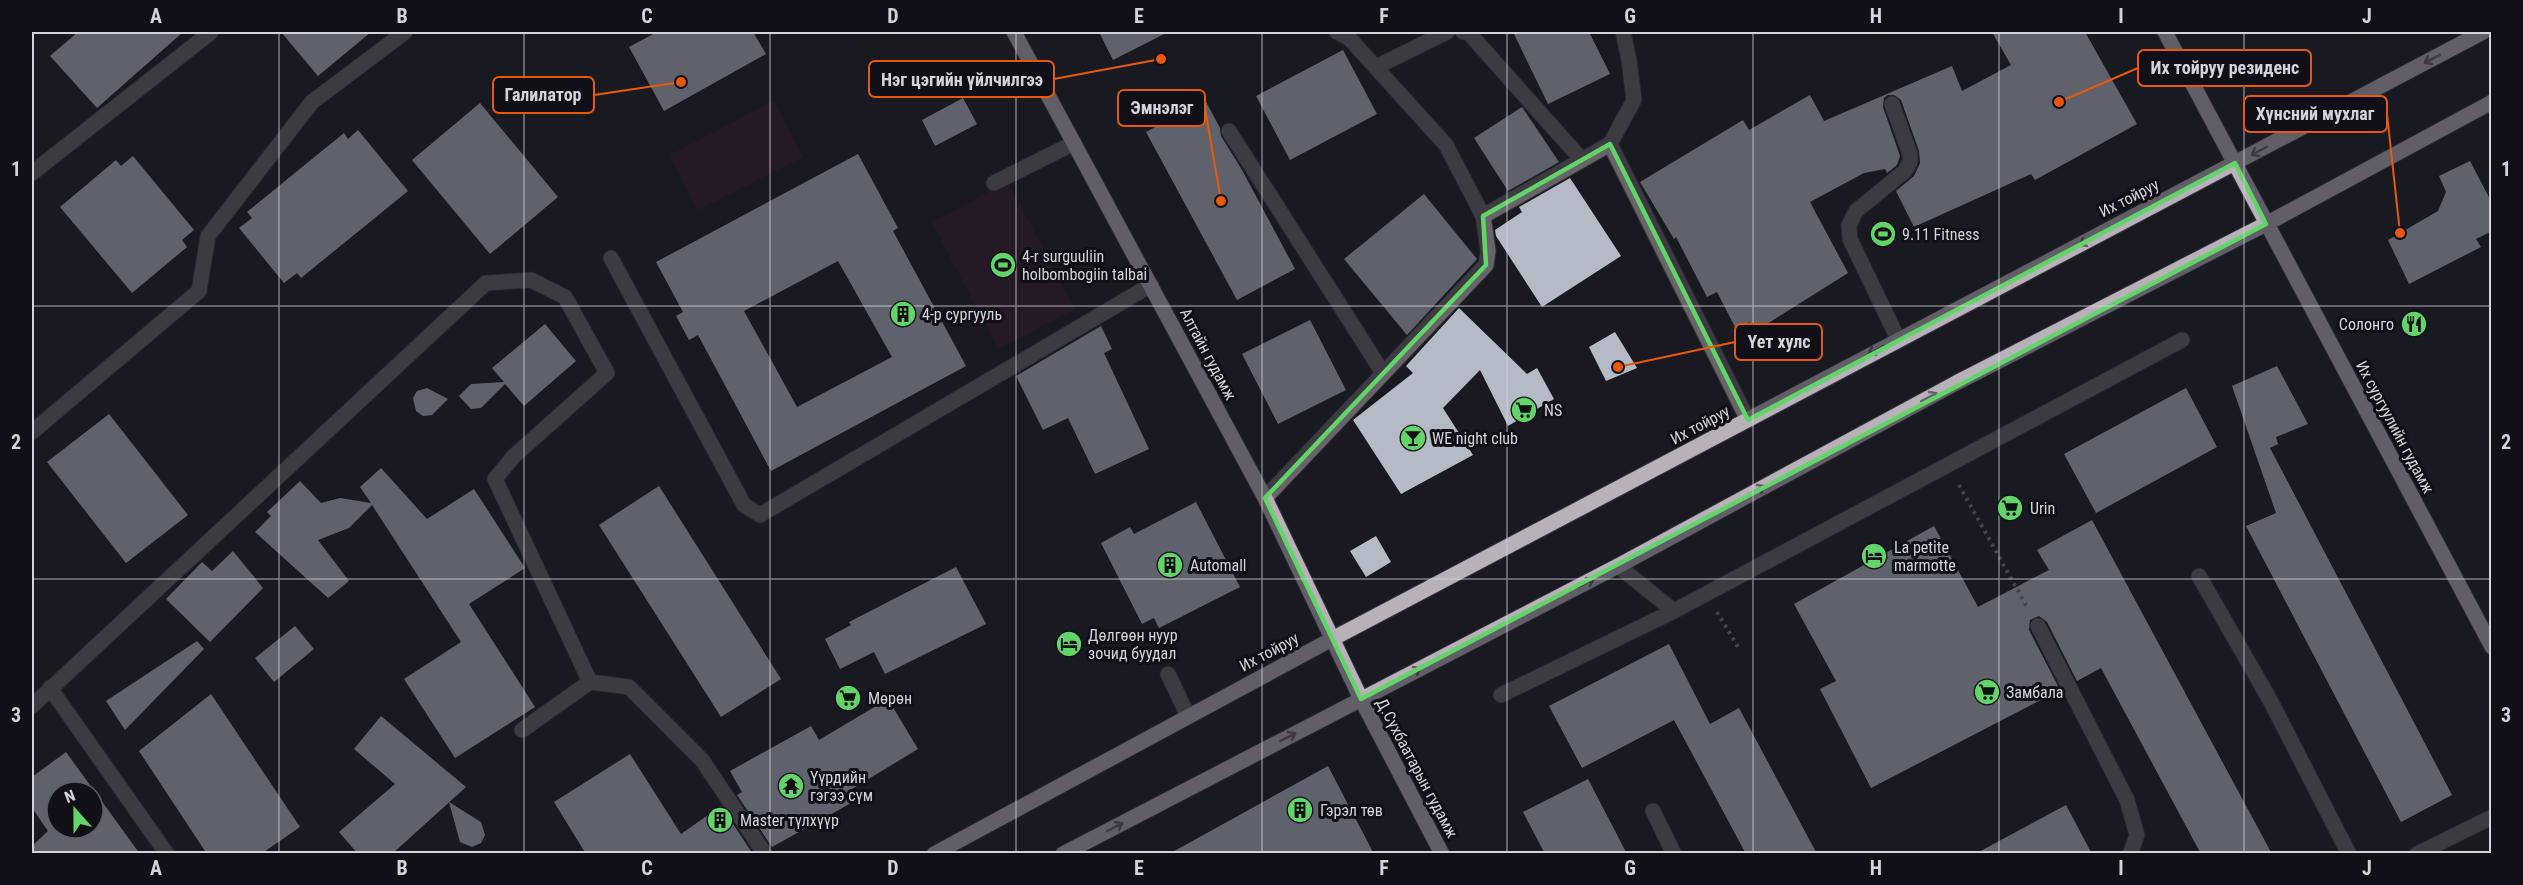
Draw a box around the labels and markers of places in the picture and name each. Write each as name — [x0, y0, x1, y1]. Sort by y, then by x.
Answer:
callout: Их тойруу резиденс — [2138, 50, 2311, 86]
callout: Нэг цэгийн үйлчилгээ — [869, 61, 1054, 97]
callout: Галилатор — [493, 77, 594, 113]
callout: Эмнэлэг — [1118, 90, 1205, 126]
callout: Хүнсний мухлаг — [2244, 96, 2387, 132]
sports icon: 9.11 Fitness — [1868, 219, 1898, 249]
place label: 9.11 Fitness — [1902, 225, 1980, 244]
place label: 4-r surguuliin holbombogiin talbai — [1022, 247, 1147, 284]
sports icon: 4-r surguuliin holbombogiin talbai — [988, 250, 1018, 280]
building icon: 4-р сургууль — [888, 299, 918, 329]
place label: 4-р сургууль — [922, 305, 1002, 324]
restaurant icon: Солонго — [2399, 309, 2429, 339]
place label: Солонго — [2339, 315, 2394, 334]
callout: Үет хулс — [1735, 324, 1822, 360]
supermarket icon: NS — [1509, 395, 1539, 425]
place label: NS — [1544, 401, 1562, 420]
bar icon: WE night club — [1398, 423, 1428, 453]
place label: WE night club — [1432, 429, 1518, 448]
supermarket icon: Urin — [1995, 493, 2025, 523]
place label: Urin — [2030, 499, 2055, 518]
place label: La petite marmotte — [1894, 538, 1956, 575]
hotel icon: La petite marmotte — [1859, 541, 1889, 571]
building icon: Automall — [1155, 550, 1185, 580]
place label: Automall — [1190, 556, 1247, 575]
place label: Дөлгөөн нуур зочид буудал — [1088, 626, 1178, 663]
hotel icon: Дөлгөөн нуур зочид буудал — [1054, 629, 1084, 659]
supermarket icon: Замбала — [1972, 677, 2002, 707]
supermarket icon: Мөрөн — [833, 683, 863, 713]
place label: Замбала — [2006, 683, 2064, 702]
place label: Мөрөн — [868, 689, 912, 708]
place label: Үүрдийн гэгээ сүм — [810, 768, 873, 805]
temple icon: Үүрдийн гэгээ сүм — [776, 771, 806, 801]
building icon: Гэрэл төв — [1285, 795, 1315, 825]
place label: Гэрэл төв — [1320, 801, 1383, 820]
building icon: Master түлхүүр — [705, 805, 735, 835]
place label: Master түлхүүр — [740, 811, 839, 830]

